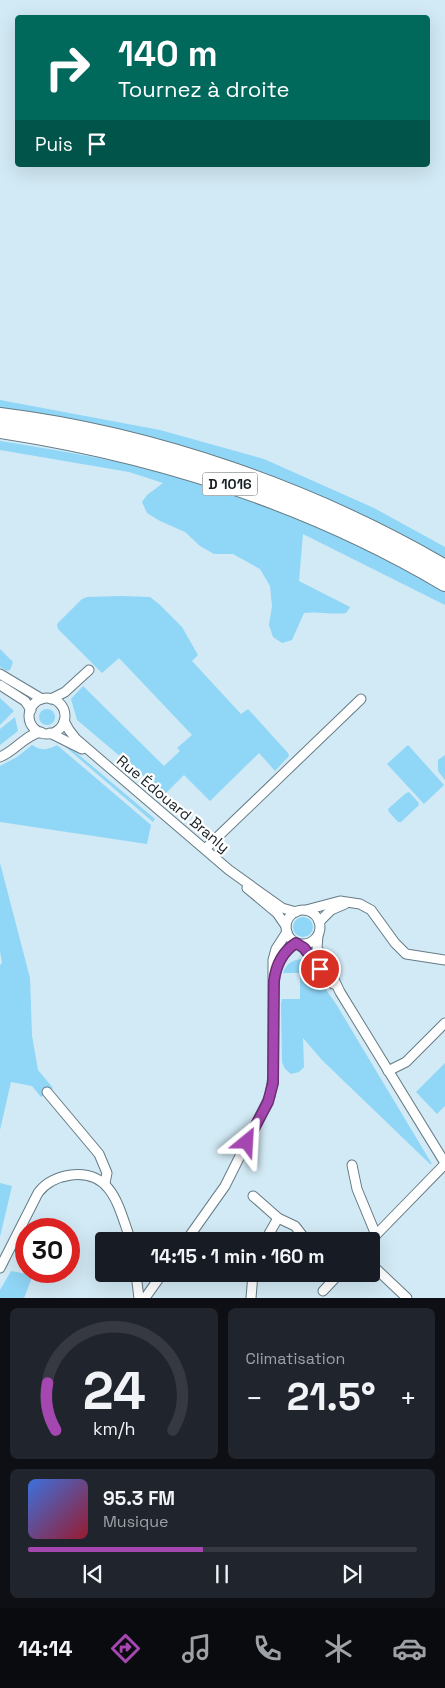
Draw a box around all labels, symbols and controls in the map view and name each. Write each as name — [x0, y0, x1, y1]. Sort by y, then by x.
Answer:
text: 140 m — [118, 32, 218, 76]
icon: right — [35, 35, 100, 100]
text: Tournez à droite — [118, 75, 289, 103]
icon: arrive — [83, 130, 111, 158]
text: Puis — [35, 132, 73, 157]
road number: D 1016 — [202, 472, 258, 496]
street label: Rue Édouard Branly — [113, 751, 234, 856]
pin — [299, 948, 341, 990]
icon: arrive — [306, 955, 334, 983]
position arrow — [220, 1115, 272, 1167]
speed limit sign: 30 — [15, 1218, 80, 1283]
text: 14:15 · 1 min · 160 m — [150, 1244, 325, 1269]
text: Climatisation — [246, 1348, 345, 1369]
text: 24 — [82, 1358, 145, 1424]
text: 21.5° — [287, 1373, 376, 1421]
text: − — [246, 1380, 263, 1416]
text: + — [400, 1380, 417, 1416]
text: km/h — [92, 1417, 135, 1440]
text: 95.3 FM — [103, 1486, 175, 1511]
text: Musique — [103, 1511, 169, 1532]
icon: previous — [79, 1560, 107, 1588]
icon: pause — [208, 1560, 236, 1588]
icon: next — [338, 1560, 366, 1588]
icon: directions — [108, 1631, 143, 1666]
icon: music — [179, 1631, 214, 1666]
icon: phone — [250, 1631, 285, 1666]
icon: climate — [321, 1631, 356, 1666]
icon: car — [392, 1631, 427, 1666]
text: 14:14 — [18, 1634, 72, 1662]

